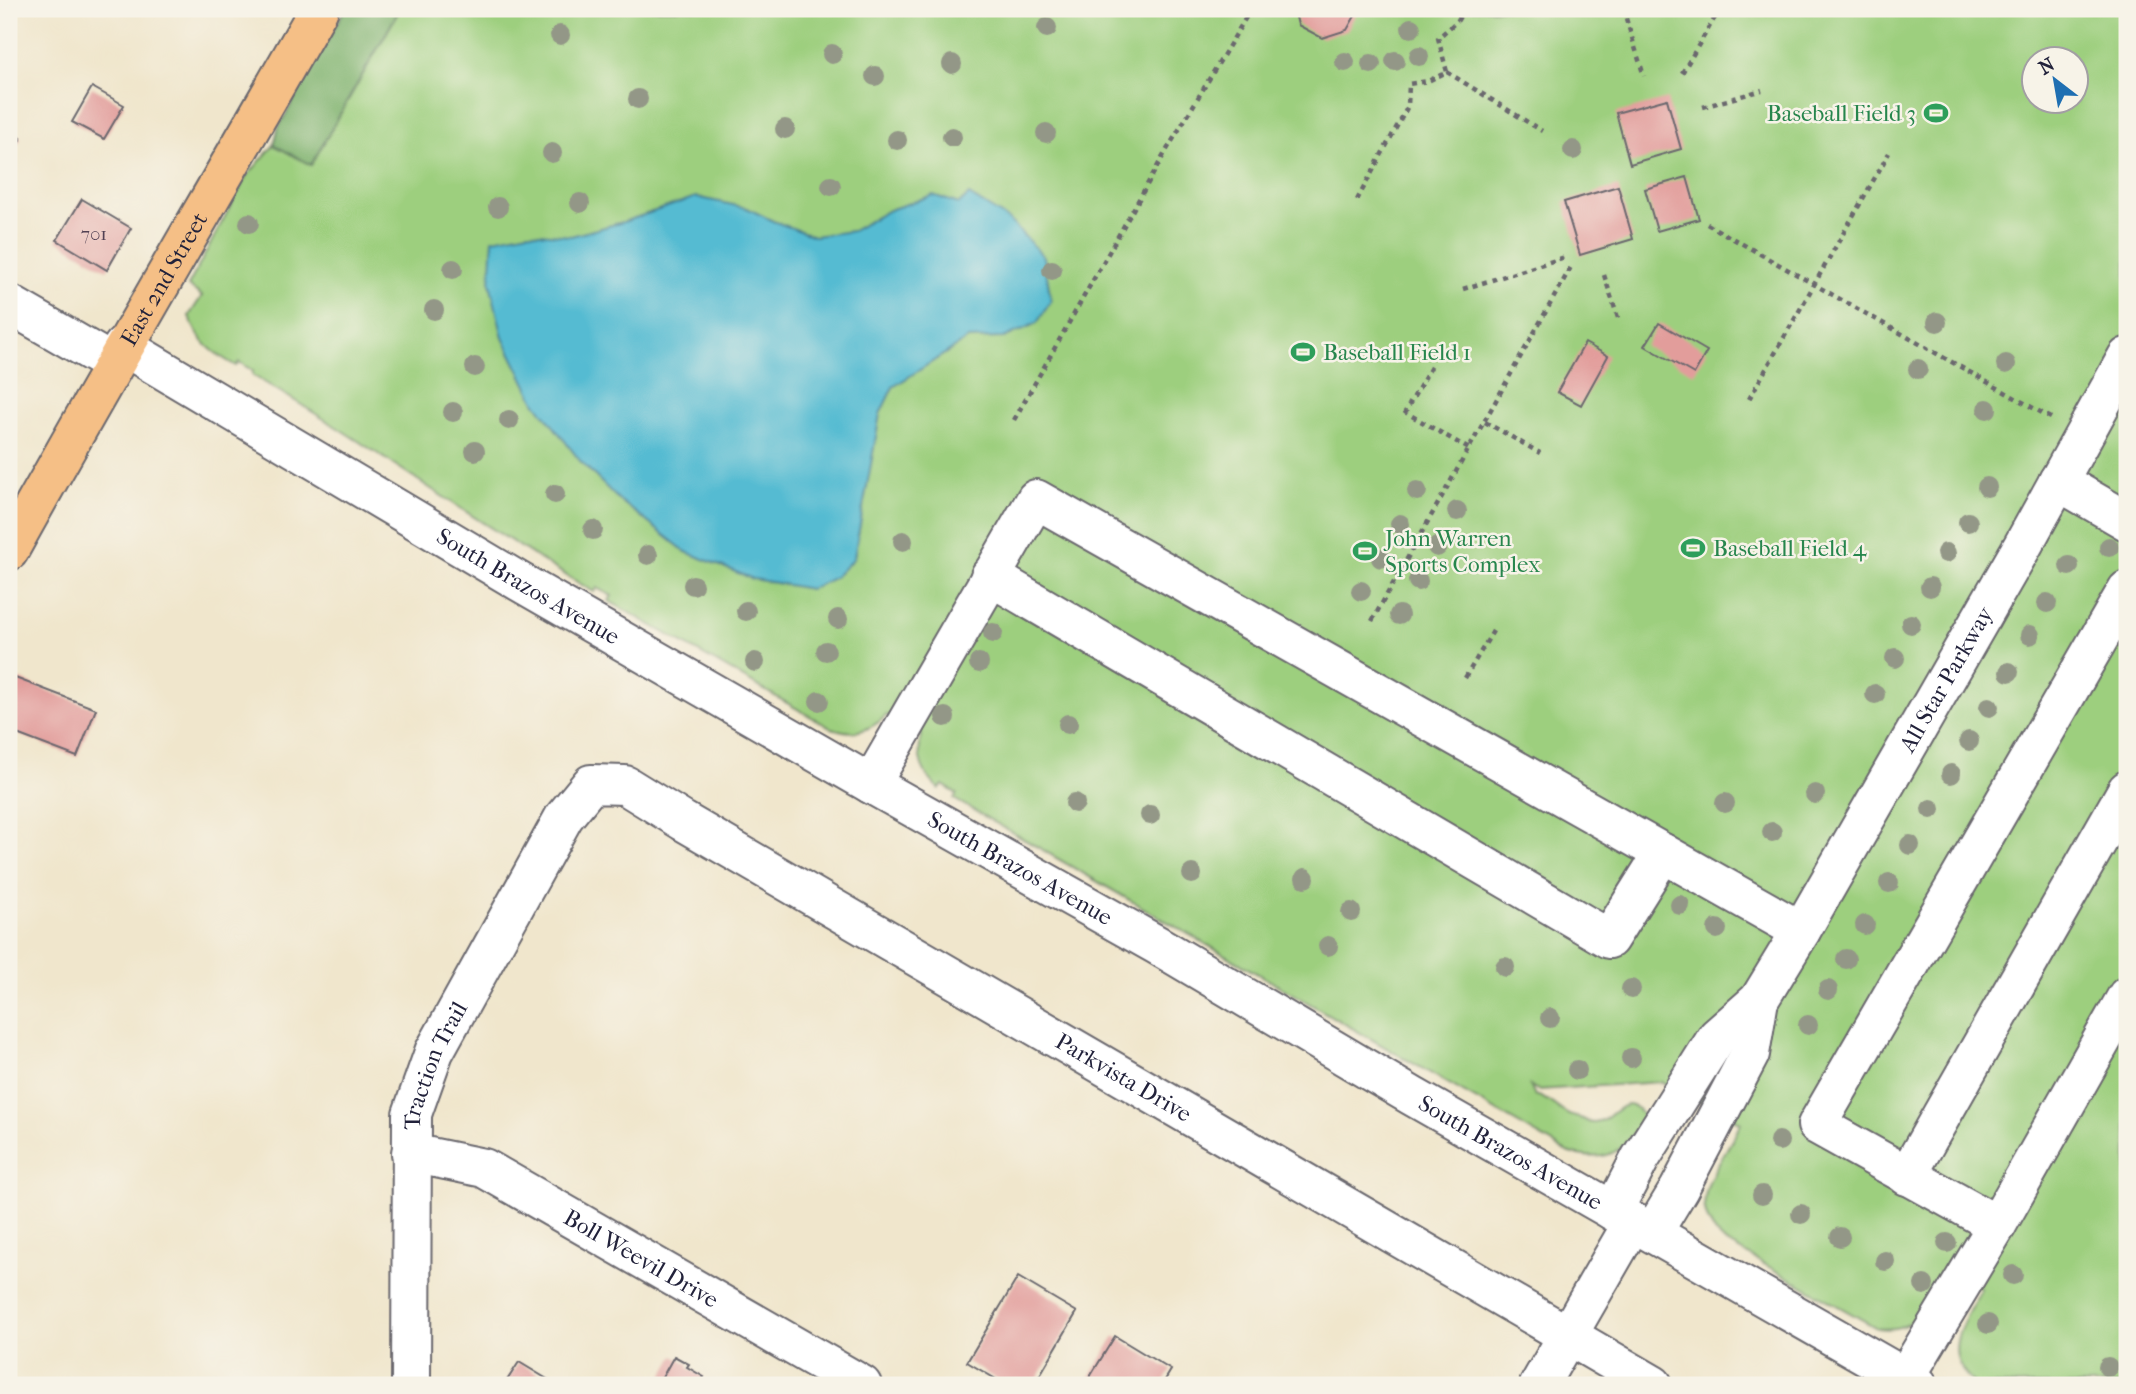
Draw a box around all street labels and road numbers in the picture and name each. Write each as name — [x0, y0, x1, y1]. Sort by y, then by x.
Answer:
street label: East 2nd Street — [115, 207, 213, 350]
street label: South Brazos Avenue — [432, 522, 625, 650]
street label: All Star Parkway — [1893, 601, 1999, 758]
street label: South Brazos Avenue — [923, 805, 1117, 931]
street label: Traction Trail — [398, 996, 473, 1129]
street label: Parkvista Drive — [1051, 1027, 1196, 1127]
street label: South Brazos Avenue — [1414, 1089, 1607, 1215]
street label: Boll Weevil Drive — [559, 1203, 723, 1313]

